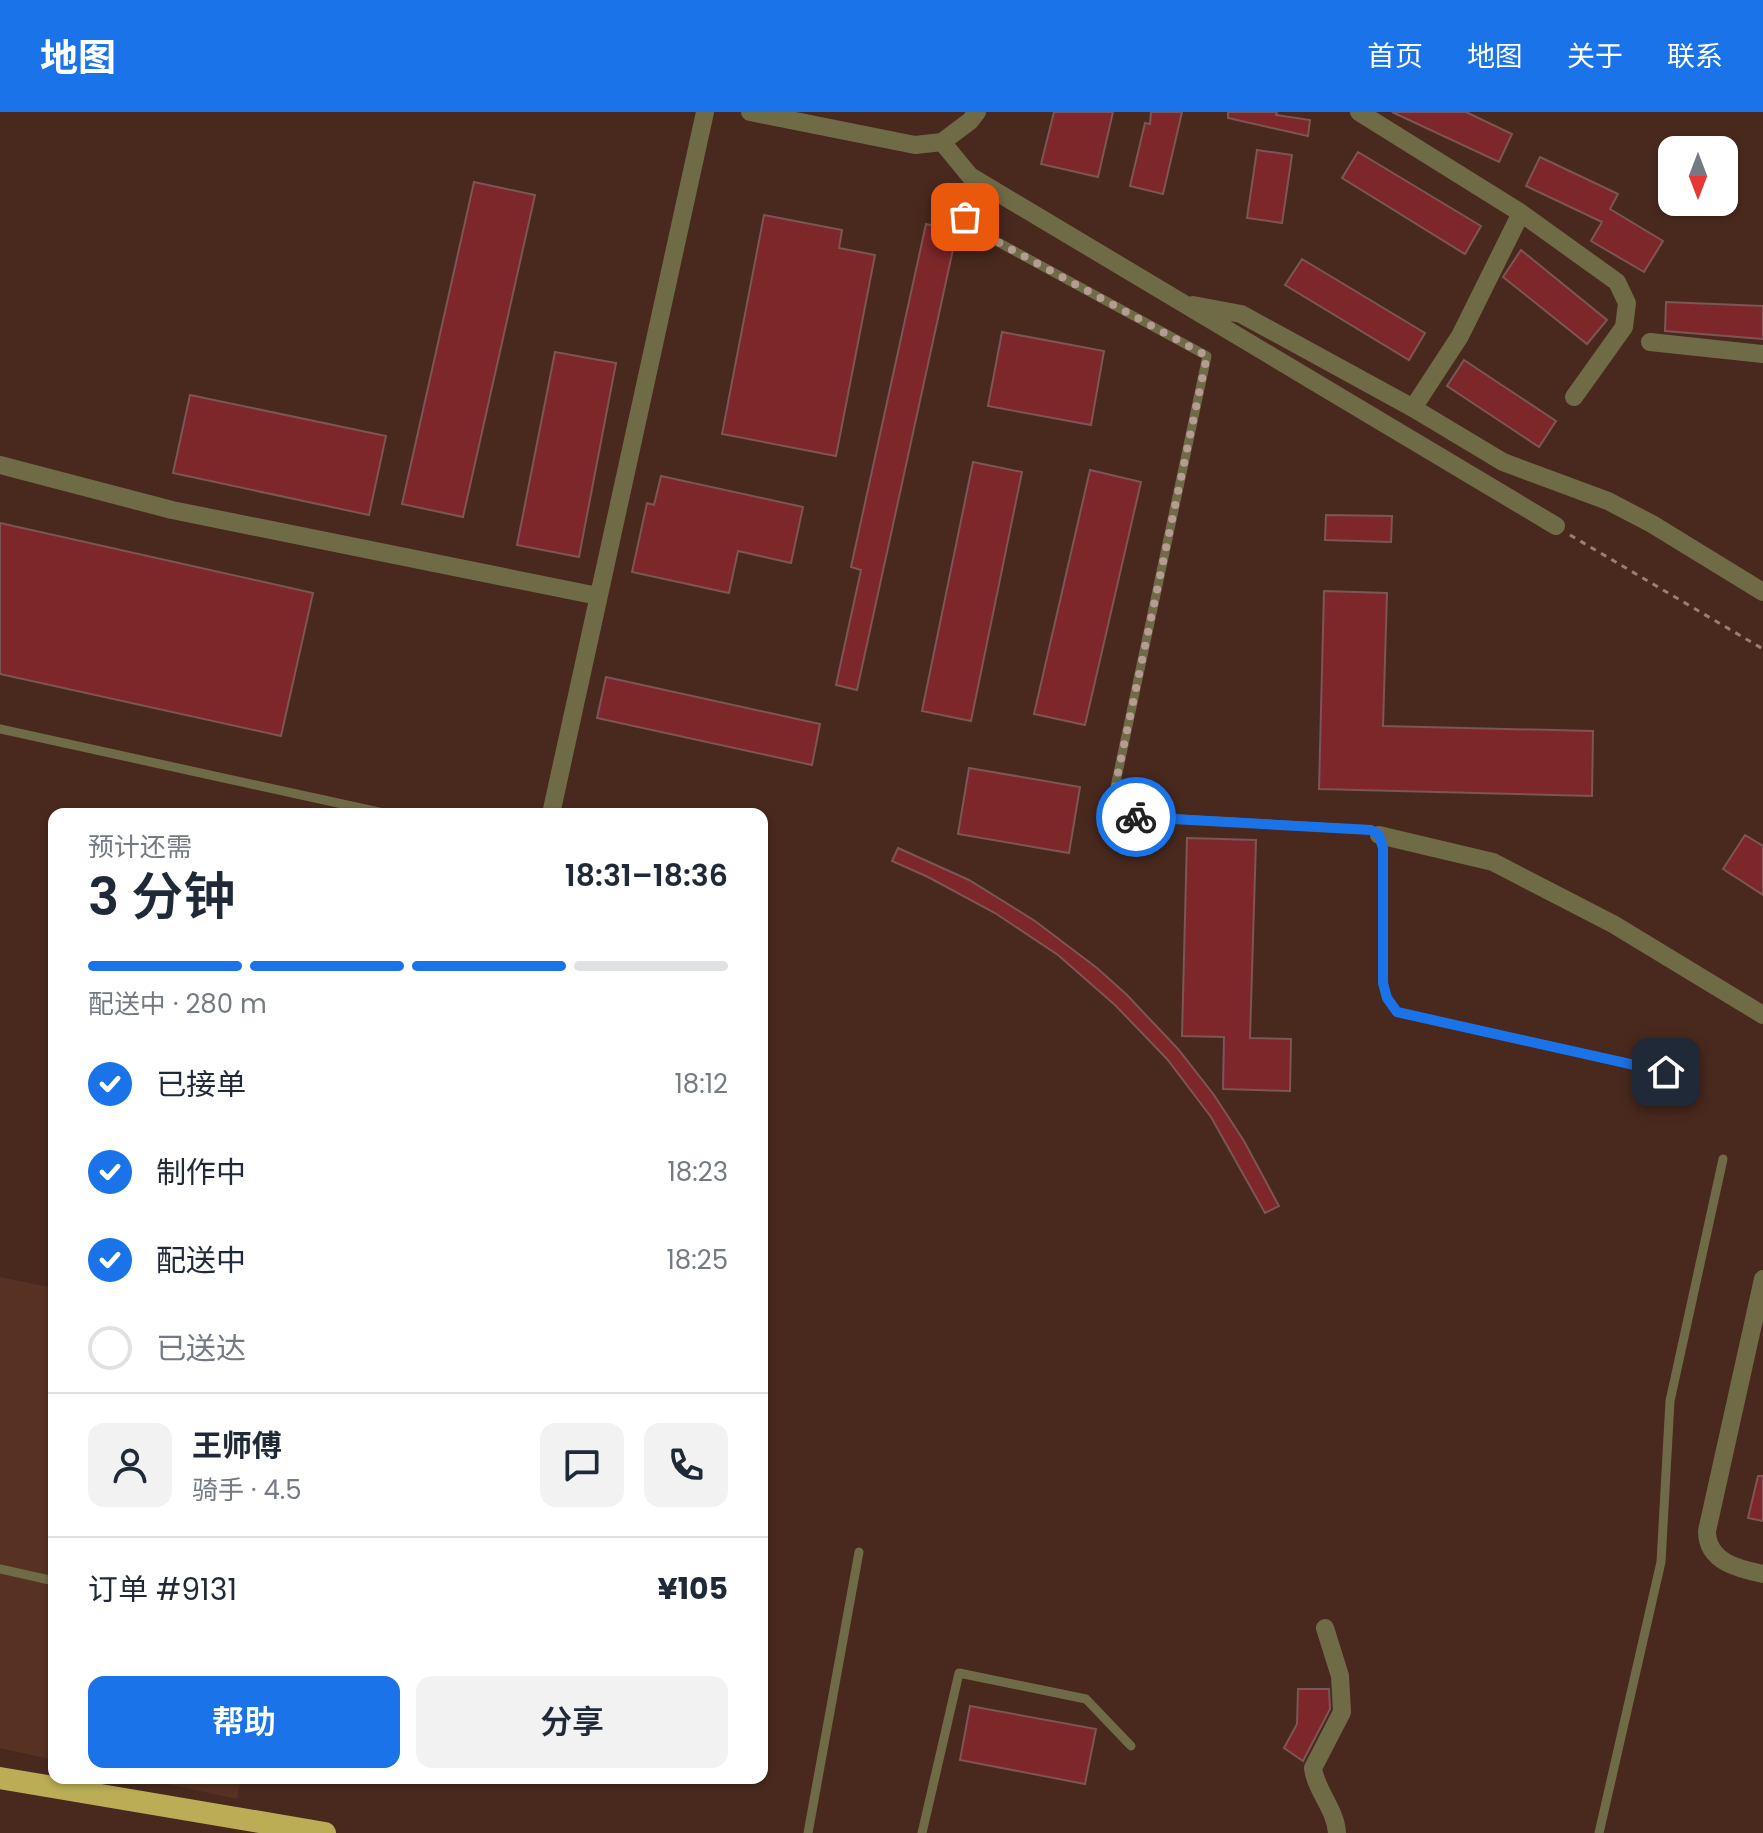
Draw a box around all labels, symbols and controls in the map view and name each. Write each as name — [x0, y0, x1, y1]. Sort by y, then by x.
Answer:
text: 地图 — [40, 31, 116, 84]
text: 首页 — [1367, 37, 1423, 76]
text: 地图 — [1467, 37, 1523, 76]
text: 关于 — [1567, 37, 1623, 76]
text: 联系 — [1667, 37, 1723, 76]
north arrow — [1658, 136, 1738, 216]
map controls — [1658, 136, 1738, 216]
pin — [931, 183, 999, 251]
icon: bag — [943, 195, 987, 239]
courier — [1096, 777, 1176, 857]
icon: bike — [1114, 795, 1158, 839]
text: 预计还需 — [88, 829, 192, 865]
text: 18:31–18:36 — [565, 854, 728, 897]
text: 3 分钟 — [88, 860, 236, 933]
text: 配送中 · 280 m — [88, 986, 267, 1022]
pin — [1632, 1038, 1700, 1106]
icon: home — [1644, 1050, 1688, 1094]
icon: check — [88, 1062, 132, 1106]
text: 已接单 — [156, 1063, 246, 1106]
text: 18:12 — [674, 1066, 728, 1102]
icon: check — [88, 1150, 132, 1194]
text: 制作中 — [156, 1151, 246, 1194]
text: 18:23 — [667, 1154, 728, 1190]
icon: check — [88, 1238, 132, 1282]
text: 配送中 — [156, 1239, 246, 1282]
text: 18:25 — [666, 1242, 728, 1278]
text: 已送达 — [156, 1327, 246, 1370]
button: person — [88, 1423, 172, 1507]
button: chat — [540, 1423, 624, 1507]
button: phone — [644, 1423, 728, 1507]
text: 王师傅 — [192, 1424, 282, 1467]
text: 骑手 · 4.5 — [192, 1472, 302, 1508]
text: ¥105 — [658, 1567, 728, 1610]
text: 订单 #9131 — [88, 1568, 237, 1611]
button: 帮助 — [88, 1676, 400, 1768]
button: 分享 — [416, 1676, 728, 1768]

